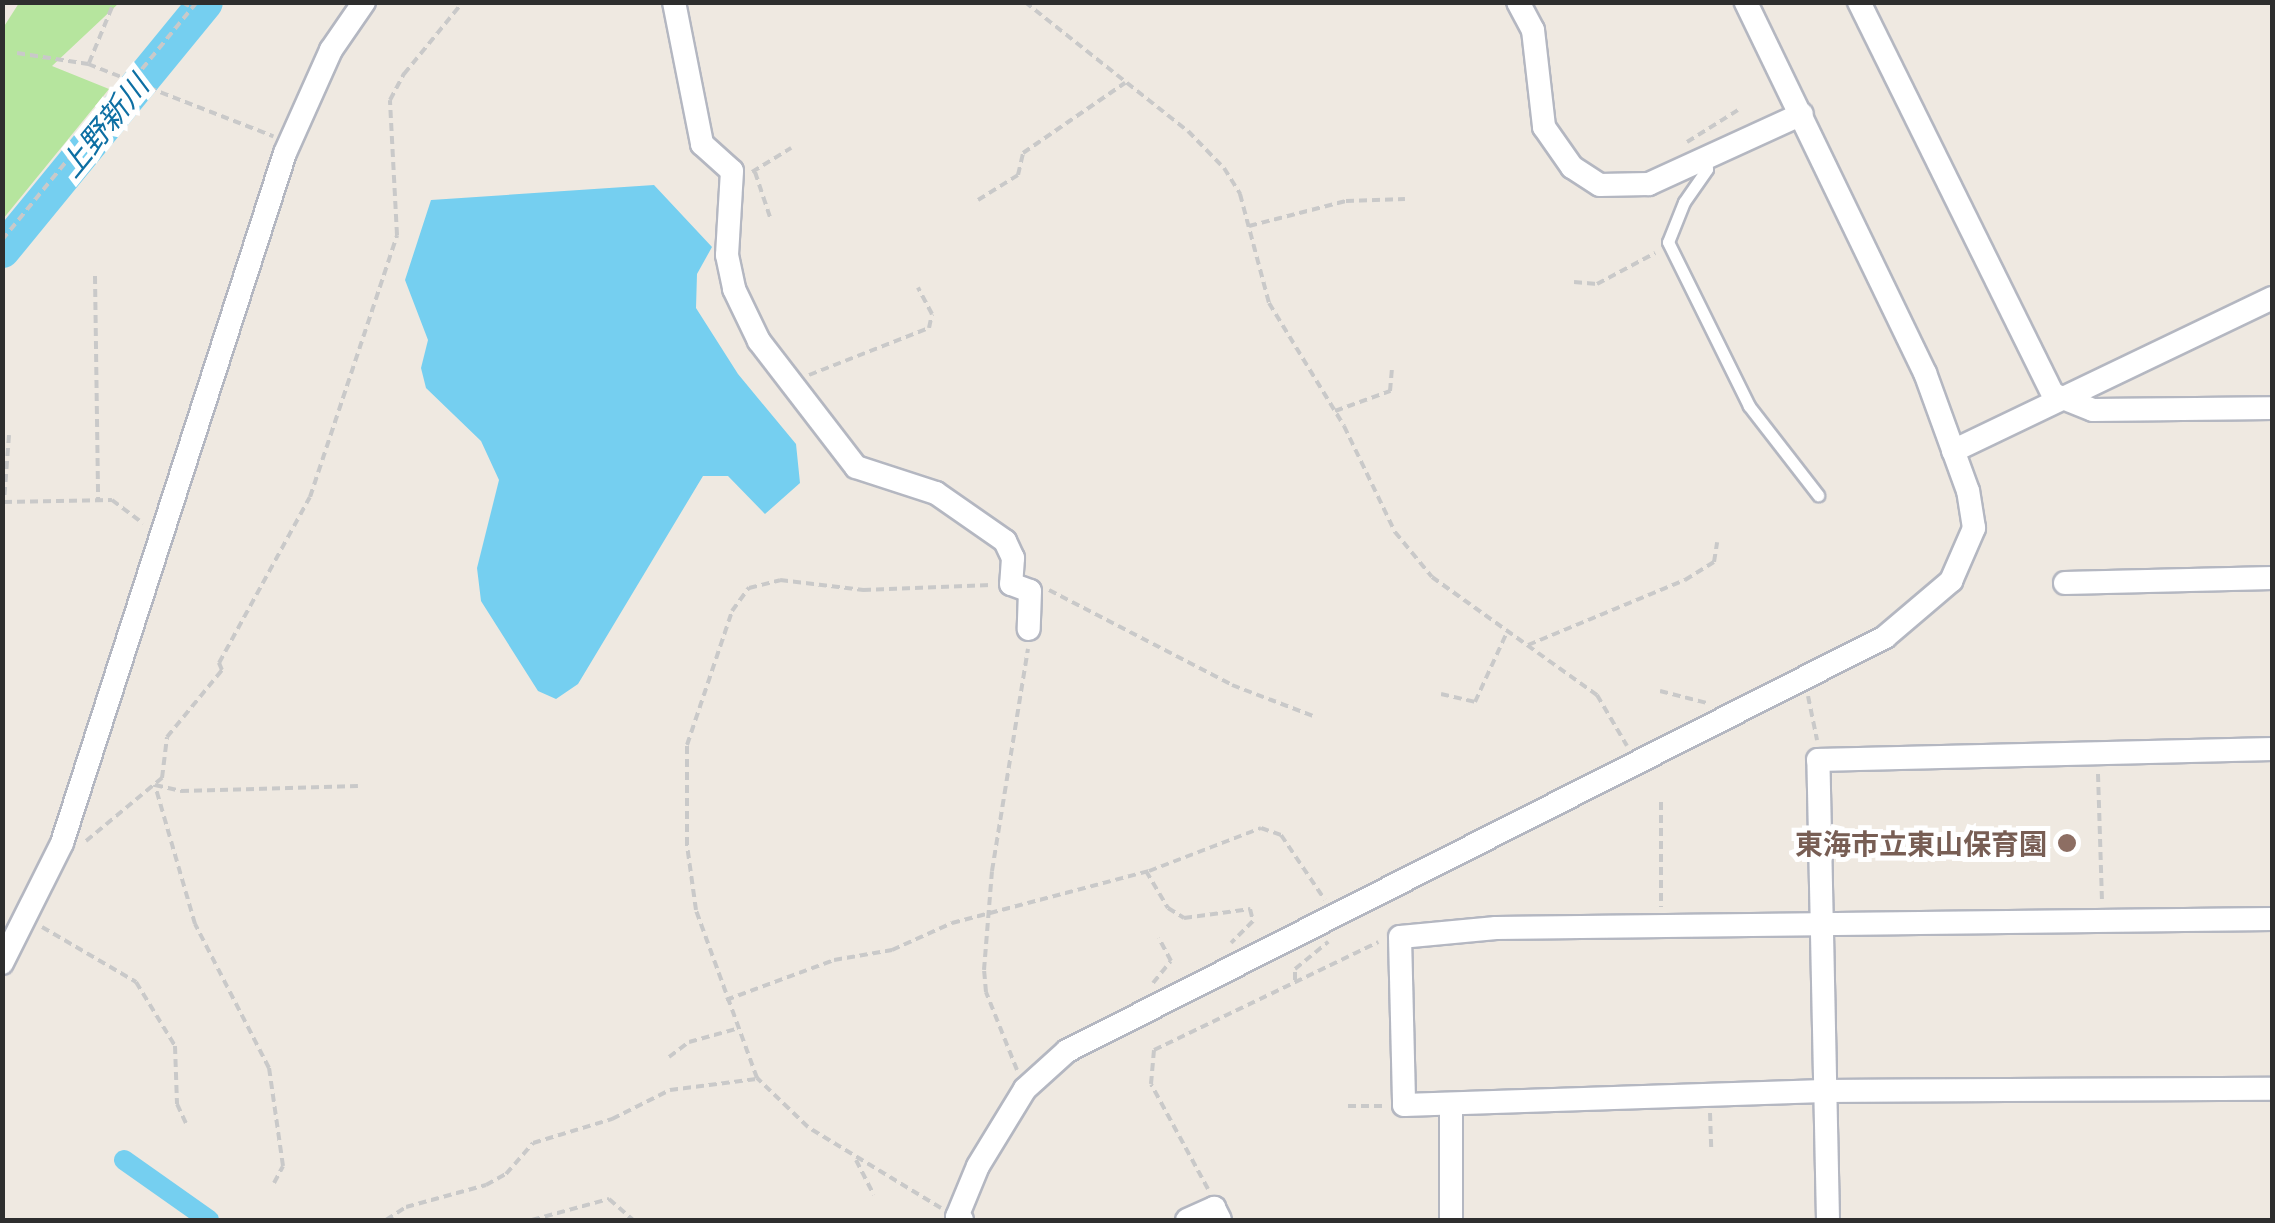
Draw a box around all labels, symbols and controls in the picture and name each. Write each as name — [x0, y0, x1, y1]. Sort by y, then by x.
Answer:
water label: 上野新川 — [52, 68, 156, 184]
place label: 東海市立東山保育園 — [1795, 826, 2047, 860]
marker: 東海市立東山保育園 — [2056, 832, 2078, 854]

